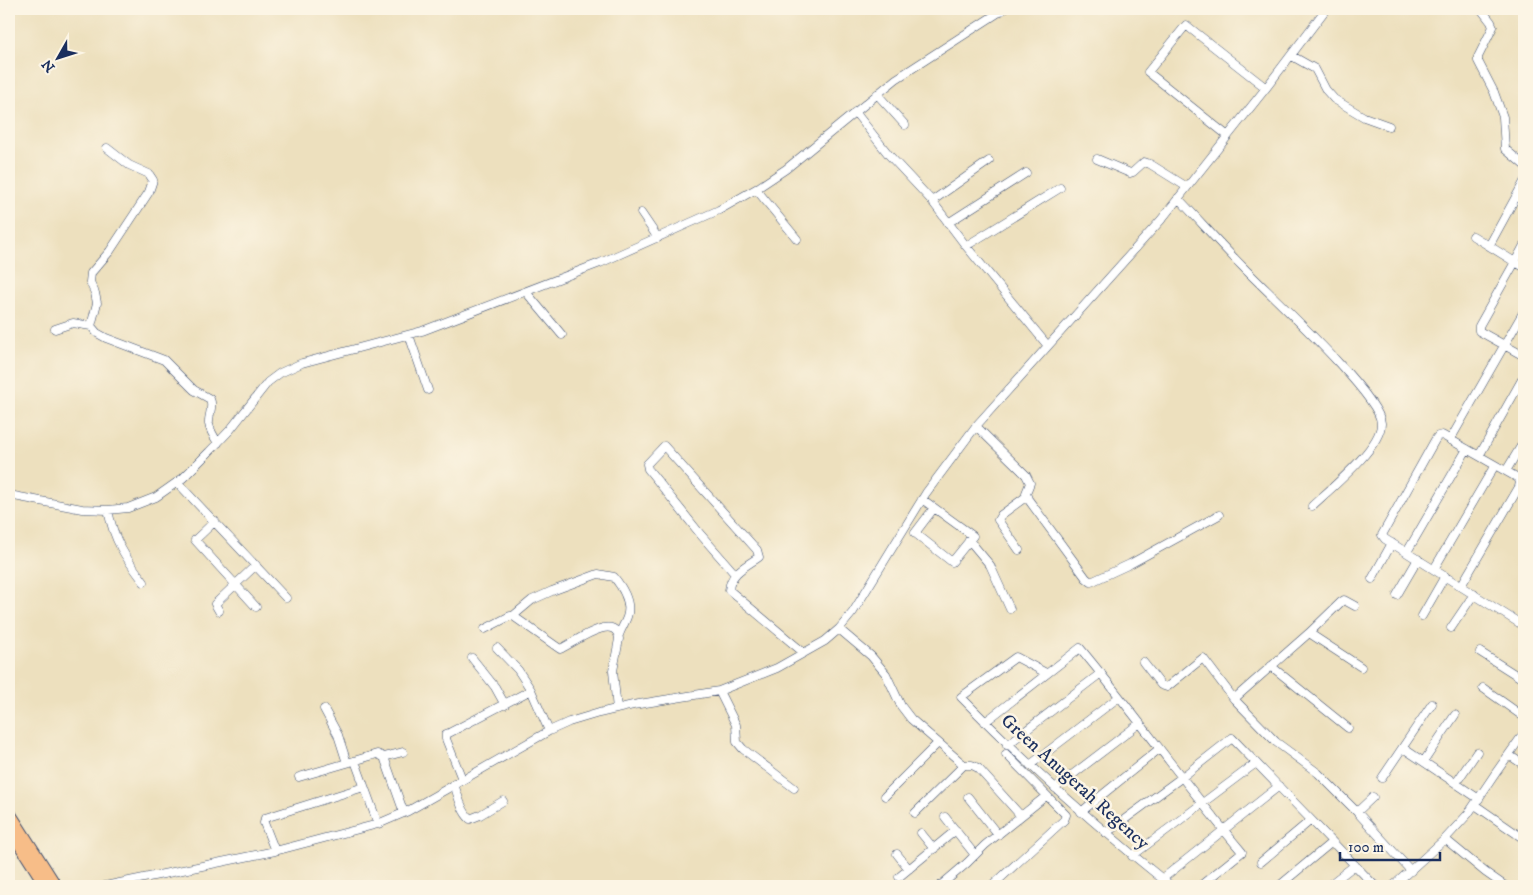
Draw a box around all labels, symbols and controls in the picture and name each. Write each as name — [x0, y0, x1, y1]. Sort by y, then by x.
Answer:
north arrow — [32, 32, 82, 82]
text: N — [38, 55, 59, 76]
street label: Green Anugerah Regency — [996, 709, 1155, 855]
scale bar — [1340, 830, 1440, 862]
text: 100 m — [1348, 838, 1384, 857]

